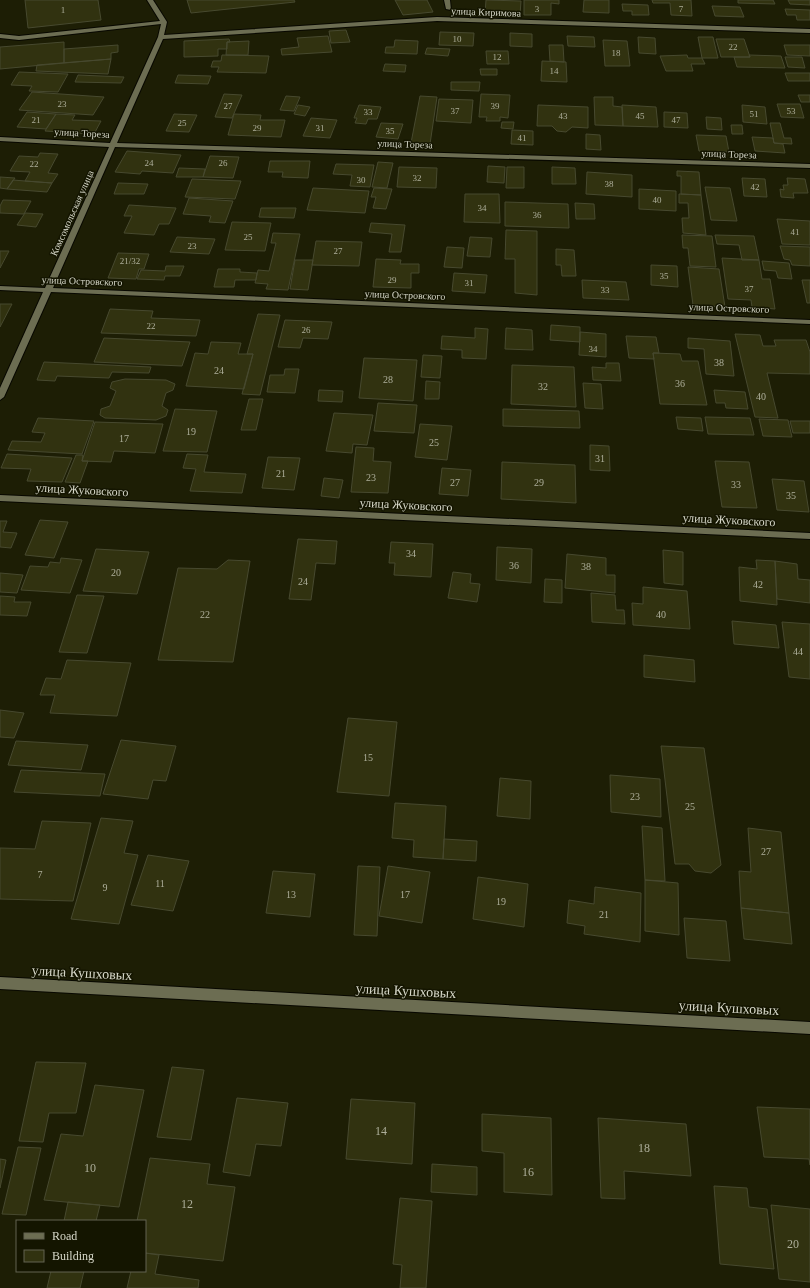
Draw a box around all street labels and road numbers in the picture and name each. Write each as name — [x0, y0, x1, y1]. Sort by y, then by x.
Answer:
street label: улица Киримова — [451, 5, 522, 19]
street label: улица Тореза — [54, 126, 111, 140]
street label: улица Тореза — [377, 138, 433, 150]
street label: улица Тореза — [701, 148, 757, 160]
street label: Комсомольская улица — [48, 168, 96, 258]
street label: улица Островского — [42, 274, 122, 288]
street label: улица Островского — [365, 288, 445, 302]
street label: улица Островского — [689, 301, 769, 315]
street label: улица Жуковского — [35, 481, 129, 499]
street label: улица Жуковского — [359, 496, 453, 514]
street label: улица Жуковского — [682, 511, 776, 529]
street label: улица Кушховых — [31, 963, 133, 983]
street label: улица Кушховых — [355, 981, 457, 1001]
street label: улица Кушховых — [678, 998, 780, 1018]

